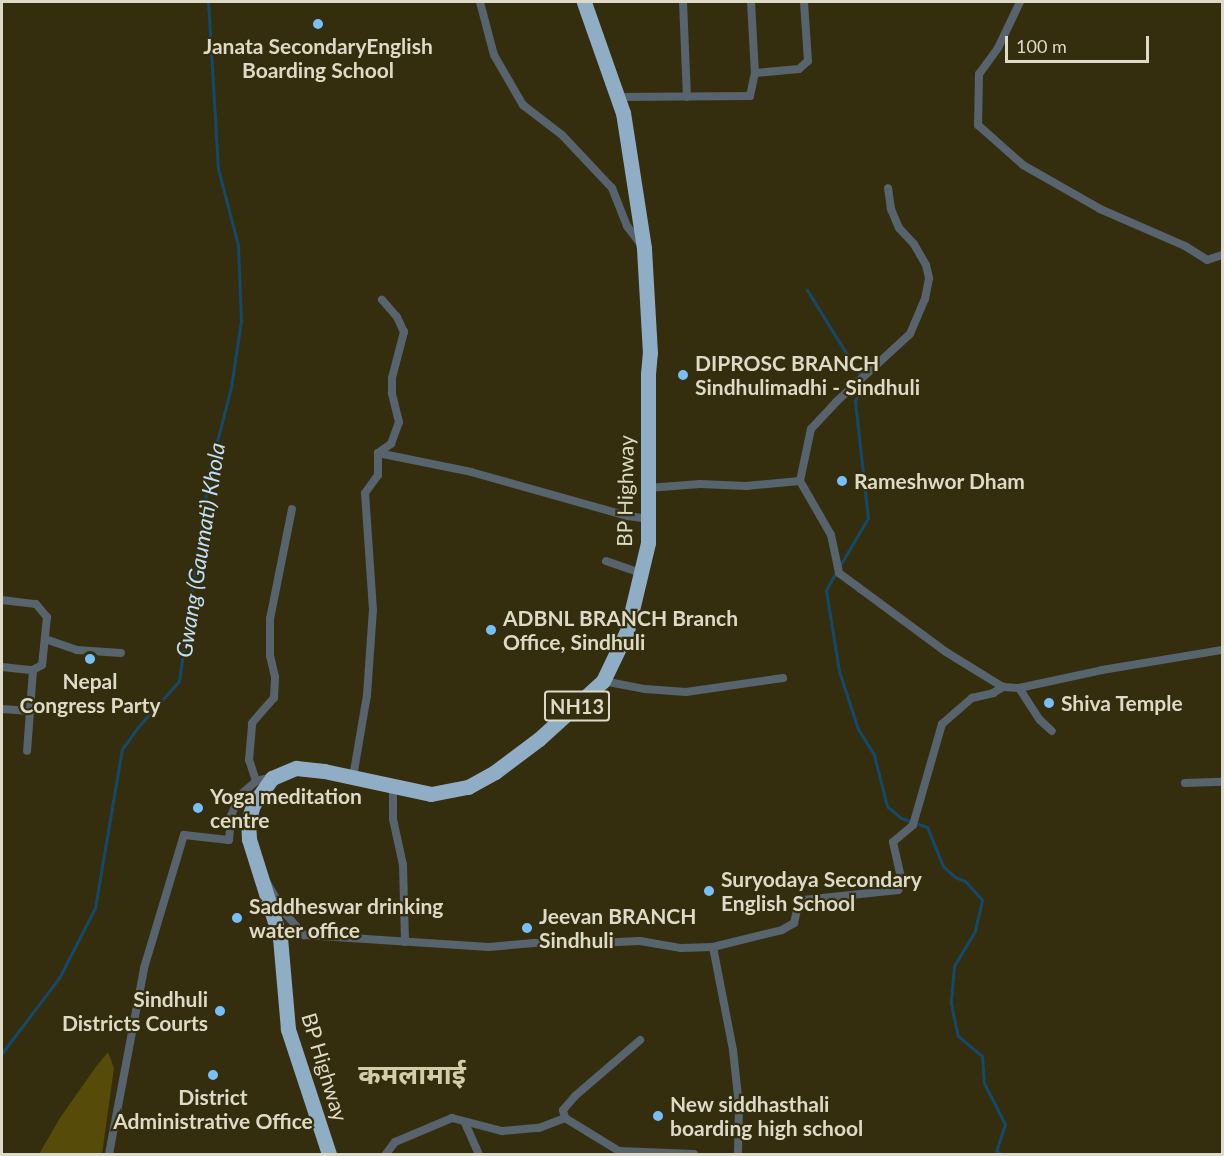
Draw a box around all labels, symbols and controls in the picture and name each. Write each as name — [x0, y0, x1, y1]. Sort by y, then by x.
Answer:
marker: Janata SecondaryEnglish Boarding School — [311, 17, 325, 31]
scale bar — [1008, 24, 1152, 62]
place label: Janata SecondaryEnglish Boarding School — [203, 33, 433, 83]
text: 100 m — [1016, 35, 1067, 57]
place label: DIPROSC BRANCH Sindhulimadhi - Sindhuli — [695, 350, 920, 400]
marker: DIPROSC BRANCH Sindhulimadhi - Sindhuli — [676, 368, 690, 382]
street label: BP Highway — [611, 435, 639, 547]
water label: Gwang (Gaumati) Khola — [170, 441, 230, 659]
place label: Rameshwor Dham — [854, 468, 1025, 494]
marker: Rameshwor Dham — [835, 474, 849, 488]
place label: ADBNL BRANCH Branch Office, Sindhuli — [503, 605, 739, 655]
marker: ADBNL BRANCH Branch Office, Sindhuli — [484, 623, 498, 637]
marker: Nepal Congress Party — [83, 652, 97, 666]
place label: Nepal Congress Party — [19, 668, 161, 718]
road number: NH13 — [542, 689, 612, 723]
place label: Shiva Temple — [1061, 690, 1183, 716]
marker: Shiva Temple — [1042, 696, 1056, 710]
place label: Yoga meditation centre — [210, 783, 362, 833]
marker: Yoga meditation centre — [191, 801, 205, 815]
place label: Suryodaya Secondary English School — [721, 866, 922, 916]
marker: Suryodaya Secondary English School — [702, 884, 716, 898]
place label: Saddheswar drinking water office — [249, 893, 444, 943]
place label: Jeevan BRANCH Sindhuli — [539, 903, 696, 953]
marker: Saddheswar drinking water office — [230, 911, 244, 925]
marker: Jeevan BRANCH Sindhuli — [520, 921, 534, 935]
place label: Sindhuli Districts Courts — [62, 986, 208, 1036]
marker: Sindhuli Districts Courts — [213, 1004, 227, 1018]
street label: BP Highway — [297, 1010, 353, 1124]
district label: कमलामाई — [358, 1058, 466, 1090]
marker: District Administrative Office — [206, 1068, 220, 1082]
place label: District Administrative Office — [113, 1084, 313, 1134]
place label: New siddhasthali boarding high school — [670, 1091, 863, 1141]
marker: New siddhasthali boarding high school — [651, 1109, 665, 1123]

